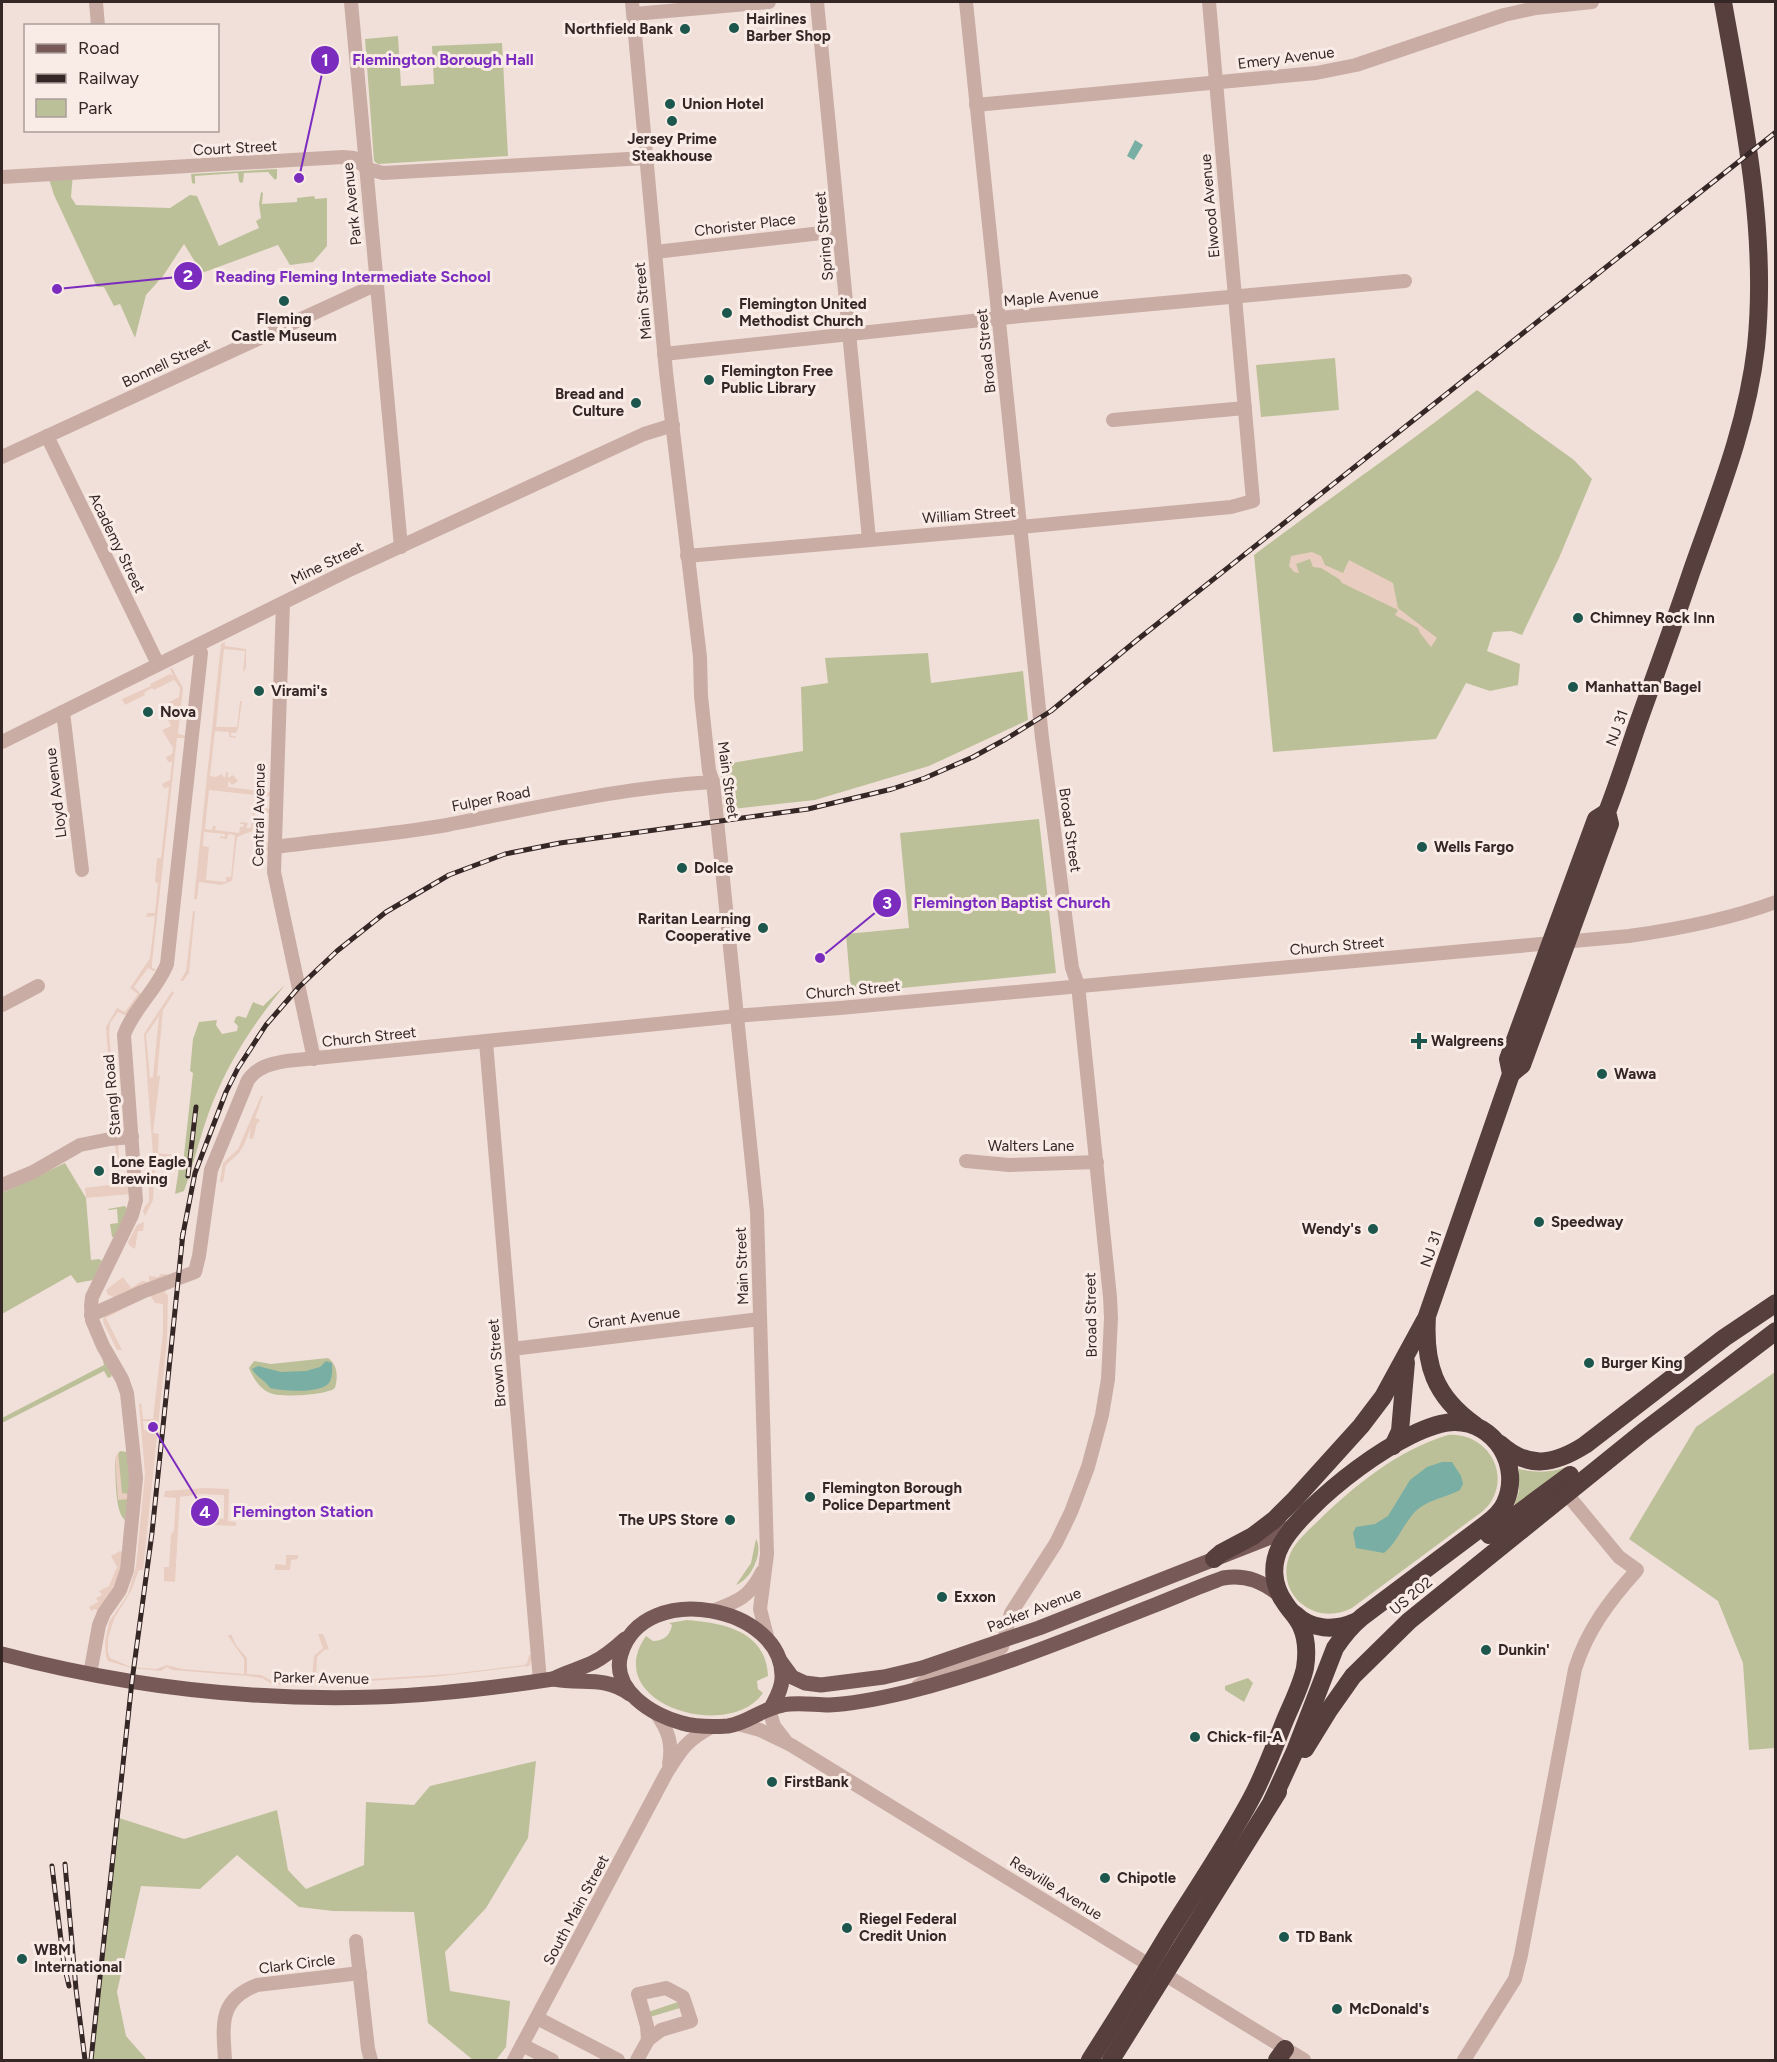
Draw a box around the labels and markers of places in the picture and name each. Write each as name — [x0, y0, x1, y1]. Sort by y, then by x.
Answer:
place label: Hairlines Barber Shop — [746, 10, 831, 45]
place label: Northfield Bank — [564, 20, 673, 38]
marker: Hairlines Barber Shop — [727, 21, 741, 35]
marker: Northfield Bank — [678, 22, 692, 36]
callout: Flemington Borough Hall — [310, 43, 546, 77]
place label: Union Hotel — [682, 95, 764, 113]
marker: Union Hotel — [663, 97, 677, 111]
marker: Jersey Prime Steakhouse — [665, 114, 679, 128]
place label: Jersey Prime Steakhouse — [627, 130, 717, 165]
callout: Reading Fleming Intermediate School — [173, 259, 502, 293]
marker: Fleming Castle Museum — [277, 294, 291, 308]
place label: Flemington United Methodist Church — [739, 295, 867, 330]
marker: Flemington United Methodist Church — [720, 306, 734, 320]
place label: Fleming Castle Museum — [231, 310, 337, 345]
place label: Flemington Free Public Library — [721, 362, 834, 397]
marker: Flemington Free Public Library — [702, 373, 716, 387]
place label: Bread and Culture — [555, 385, 625, 420]
marker: Bread and Culture — [629, 396, 643, 410]
place label: Chimney Rock Inn — [1590, 609, 1715, 627]
marker: Chimney Rock Inn — [1571, 611, 1585, 625]
place label: Manhattan Bagel — [1585, 678, 1701, 696]
marker: Manhattan Bagel — [1566, 680, 1580, 694]
place label: Virami's — [271, 682, 327, 700]
marker: Virami's — [252, 684, 266, 698]
place label: Nova — [160, 703, 196, 721]
marker: Nova — [141, 705, 155, 719]
place label: Wells Fargo — [1434, 838, 1514, 856]
marker: Wells Fargo — [1415, 840, 1429, 854]
place label: Dolce — [694, 859, 734, 877]
marker: Dolce — [675, 861, 689, 875]
callout: Flemington Baptist Church — [872, 886, 1123, 920]
place label: Raritan Learning Cooperative — [638, 910, 752, 945]
marker: Raritan Learning Cooperative — [756, 921, 770, 935]
place label: Walgreens — [1431, 1032, 1504, 1050]
marker: Walgreens — [1412, 1034, 1426, 1048]
place label: Wawa — [1614, 1065, 1656, 1083]
marker: Wawa — [1595, 1067, 1609, 1081]
place label: Lone Eagle Brewing — [111, 1153, 187, 1188]
marker: Lone Eagle Brewing — [92, 1164, 106, 1178]
place label: Speedway — [1551, 1213, 1624, 1231]
marker: Speedway — [1532, 1215, 1546, 1229]
place label: Wendy's — [1302, 1220, 1361, 1238]
marker: Wendy's — [1366, 1222, 1380, 1236]
place label: Burger King — [1601, 1354, 1682, 1372]
marker: Burger King — [1582, 1356, 1596, 1370]
place label: Flemington Borough Police Department — [822, 1479, 962, 1514]
marker: Flemington Borough Police Department — [803, 1490, 817, 1504]
callout: Flemington Station — [190, 1495, 385, 1529]
place label: The UPS Store — [619, 1511, 719, 1529]
marker: The UPS Store — [723, 1513, 737, 1527]
place label: Exxon — [954, 1588, 996, 1606]
marker: Exxon — [935, 1590, 949, 1604]
place label: Dunkin' — [1498, 1641, 1550, 1659]
marker: Dunkin' — [1479, 1643, 1493, 1657]
place label: Chick-fil-A — [1207, 1728, 1283, 1746]
marker: Chick-fil-A — [1188, 1730, 1202, 1744]
place label: FirstBank — [784, 1773, 849, 1791]
marker: FirstBank — [765, 1775, 779, 1789]
place label: Chipotle — [1117, 1869, 1177, 1887]
marker: Chipotle — [1098, 1871, 1112, 1885]
place label: Riegel Federal Credit Union — [859, 1910, 957, 1945]
marker: Riegel Federal Credit Union — [840, 1921, 854, 1935]
place label: TD Bank — [1296, 1928, 1353, 1946]
marker: TD Bank — [1277, 1930, 1291, 1944]
place label: WBM International — [34, 1941, 122, 1976]
marker: WBM International — [15, 1952, 29, 1966]
place label: McDonald's — [1349, 2000, 1429, 2018]
marker: McDonald's — [1330, 2002, 1344, 2016]

